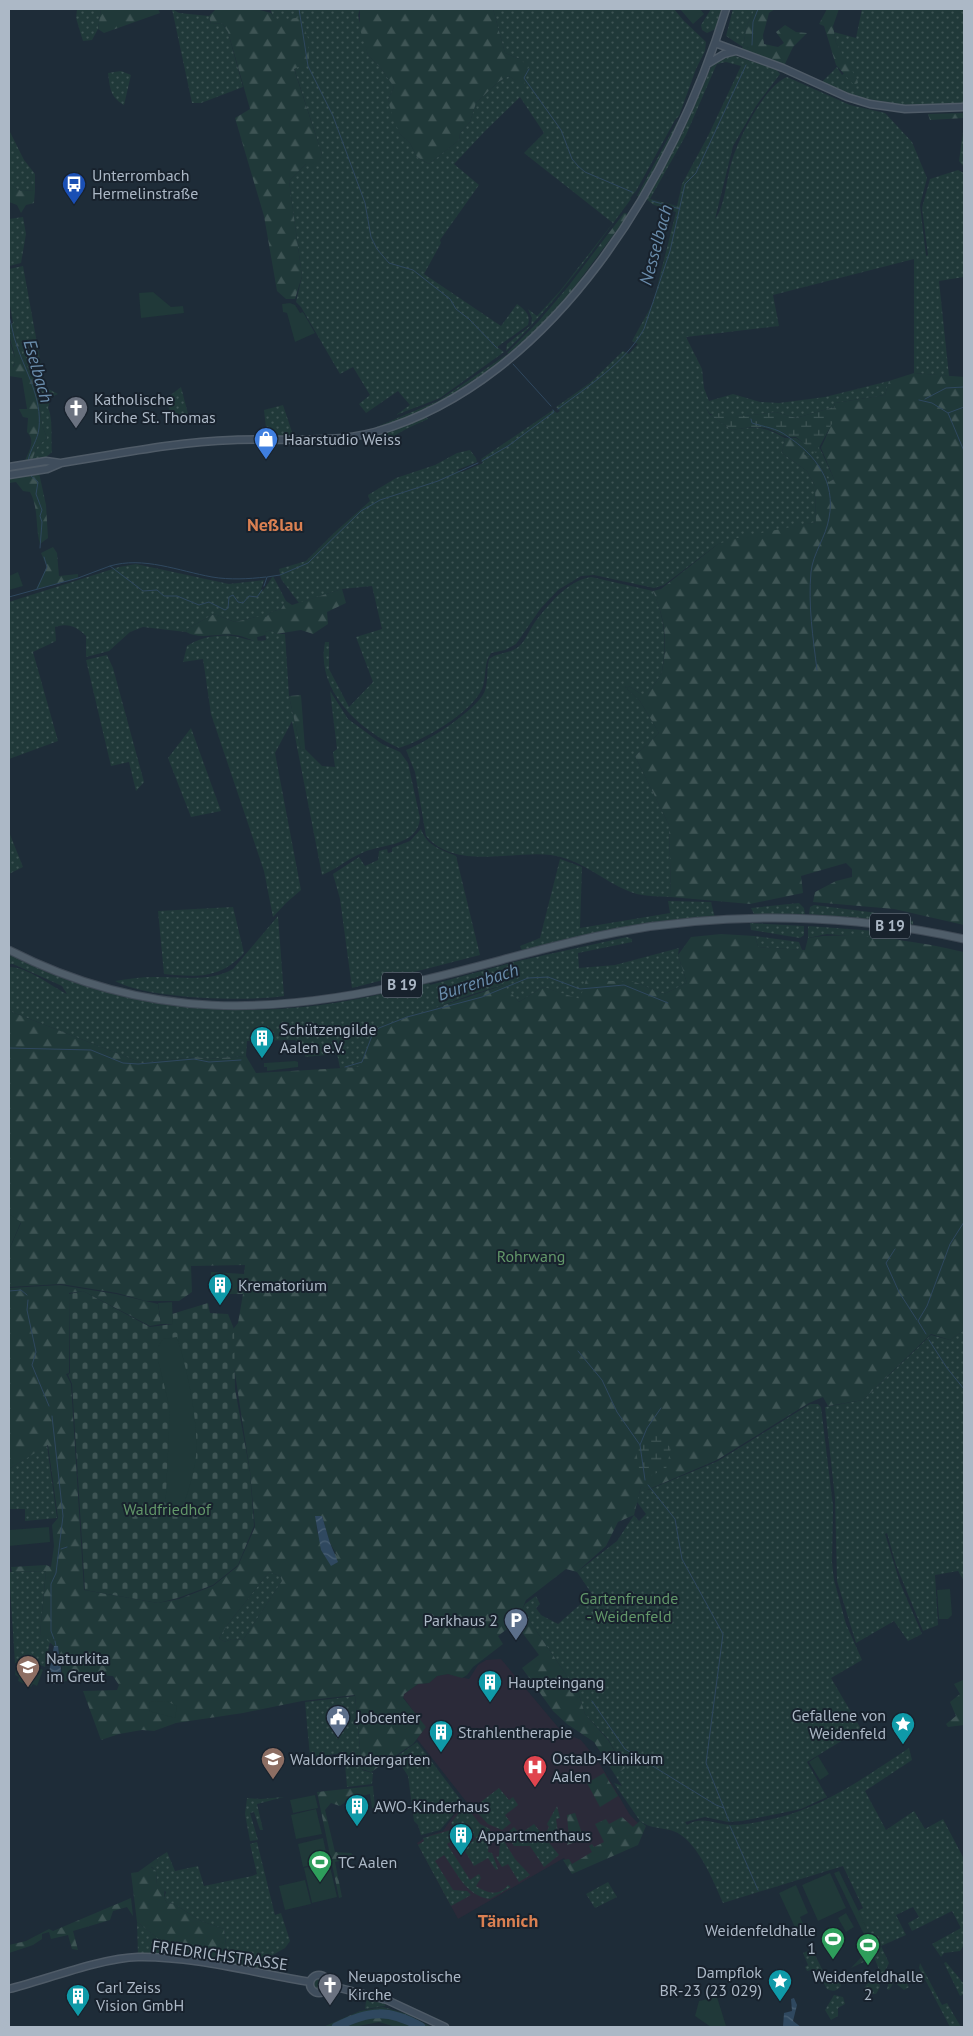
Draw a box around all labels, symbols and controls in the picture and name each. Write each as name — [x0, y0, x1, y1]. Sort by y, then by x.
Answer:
place label: Unterrombach Hermelinstraße — [92, 165, 198, 203]
bus stop icon: Unterrombach Hermelinstraße — [61, 171, 87, 205]
water label: Nesselbach — [634, 202, 677, 288]
water label: Eselbach — [19, 337, 58, 405]
place label: Katholische Kirche St. Thomas — [94, 389, 216, 427]
church icon: Katholische Kirche St. Thomas — [63, 395, 89, 429]
shop icon: Haarstudio Weiss — [253, 426, 279, 460]
place label: Haarstudio Weiss — [284, 429, 401, 449]
district label: Neßlau — [247, 513, 303, 536]
road number: B 19 — [870, 914, 910, 938]
water label: Burrenbach — [434, 958, 521, 1005]
road number: B 19 — [382, 972, 422, 998]
place label: Schützengilde Aalen e.V. — [280, 1019, 377, 1057]
building icon: Schützengilde Aalen e.V. — [249, 1025, 275, 1059]
park label: Rohrwang — [497, 1246, 565, 1266]
building icon: Krematorium — [207, 1272, 233, 1306]
place label: Krematorium — [238, 1275, 327, 1295]
park label: Waldfriedhof — [123, 1499, 212, 1519]
park label: Gartenfreunde - Weidenfeld — [580, 1588, 678, 1626]
parking icon: Parkhaus 2 — [503, 1607, 529, 1641]
place label: Parkhaus 2 — [424, 1610, 498, 1630]
place label: Naturkita im Greut — [46, 1648, 110, 1686]
school or university icon: Naturkita im Greut — [15, 1654, 41, 1688]
building icon: Haupteingang — [477, 1669, 503, 1703]
place label: Haupteingang — [508, 1672, 604, 1692]
public building icon: Jobcenter — [325, 1704, 351, 1738]
place label: Gefallene von Weidenfeld — [792, 1705, 886, 1743]
place label: Jobcenter — [355, 1707, 421, 1727]
place icon: Gefallene von Weidenfeld — [890, 1711, 916, 1745]
building icon: Strahlentherapie — [428, 1719, 454, 1753]
place label: Strahlentherapie — [458, 1722, 572, 1742]
school or university icon: Waldorfkindergarten — [260, 1746, 286, 1780]
place label: Ostalb-Klinikum Aalen — [552, 1748, 663, 1786]
place label: Waldorfkindergarten — [290, 1749, 430, 1769]
hospital icon: Ostalb-Klinikum Aalen — [522, 1754, 548, 1788]
building icon: AWO-Kinderhaus — [344, 1793, 370, 1827]
place label: AWO-Kinderhaus — [374, 1796, 490, 1816]
building icon: Appartmenthaus — [448, 1822, 474, 1856]
place label: Appartmenthaus — [478, 1825, 592, 1845]
sports icon: TC Aalen — [307, 1849, 333, 1883]
place label: TC Aalen — [338, 1852, 397, 1872]
district label: Tännich — [478, 1909, 538, 1932]
place label: Weidenfeldhalle 1 — [705, 1920, 816, 1958]
sports icon: Weidenfeldhalle 1 — [820, 1926, 846, 1960]
sports icon: Weidenfeldhalle 2 — [855, 1932, 881, 1966]
street label: FRIEDRICHSTRASSE — [151, 1936, 289, 1974]
place label: Dampflok BR-23 (23 029) — [659, 1962, 762, 2000]
place label: Neuapostolische Kirche — [348, 1966, 461, 2004]
place label: Weidenfeldhalle 2 — [813, 1966, 923, 2004]
place icon: Dampflok BR-23 (23 029) — [767, 1968, 793, 2002]
church icon: Neuapostolische Kirche — [317, 1972, 343, 2006]
place label: Carl Zeiss Vision GmbH — [95, 1977, 184, 2015]
building icon: Carl Zeiss Vision GmbH — [65, 1983, 91, 2017]

